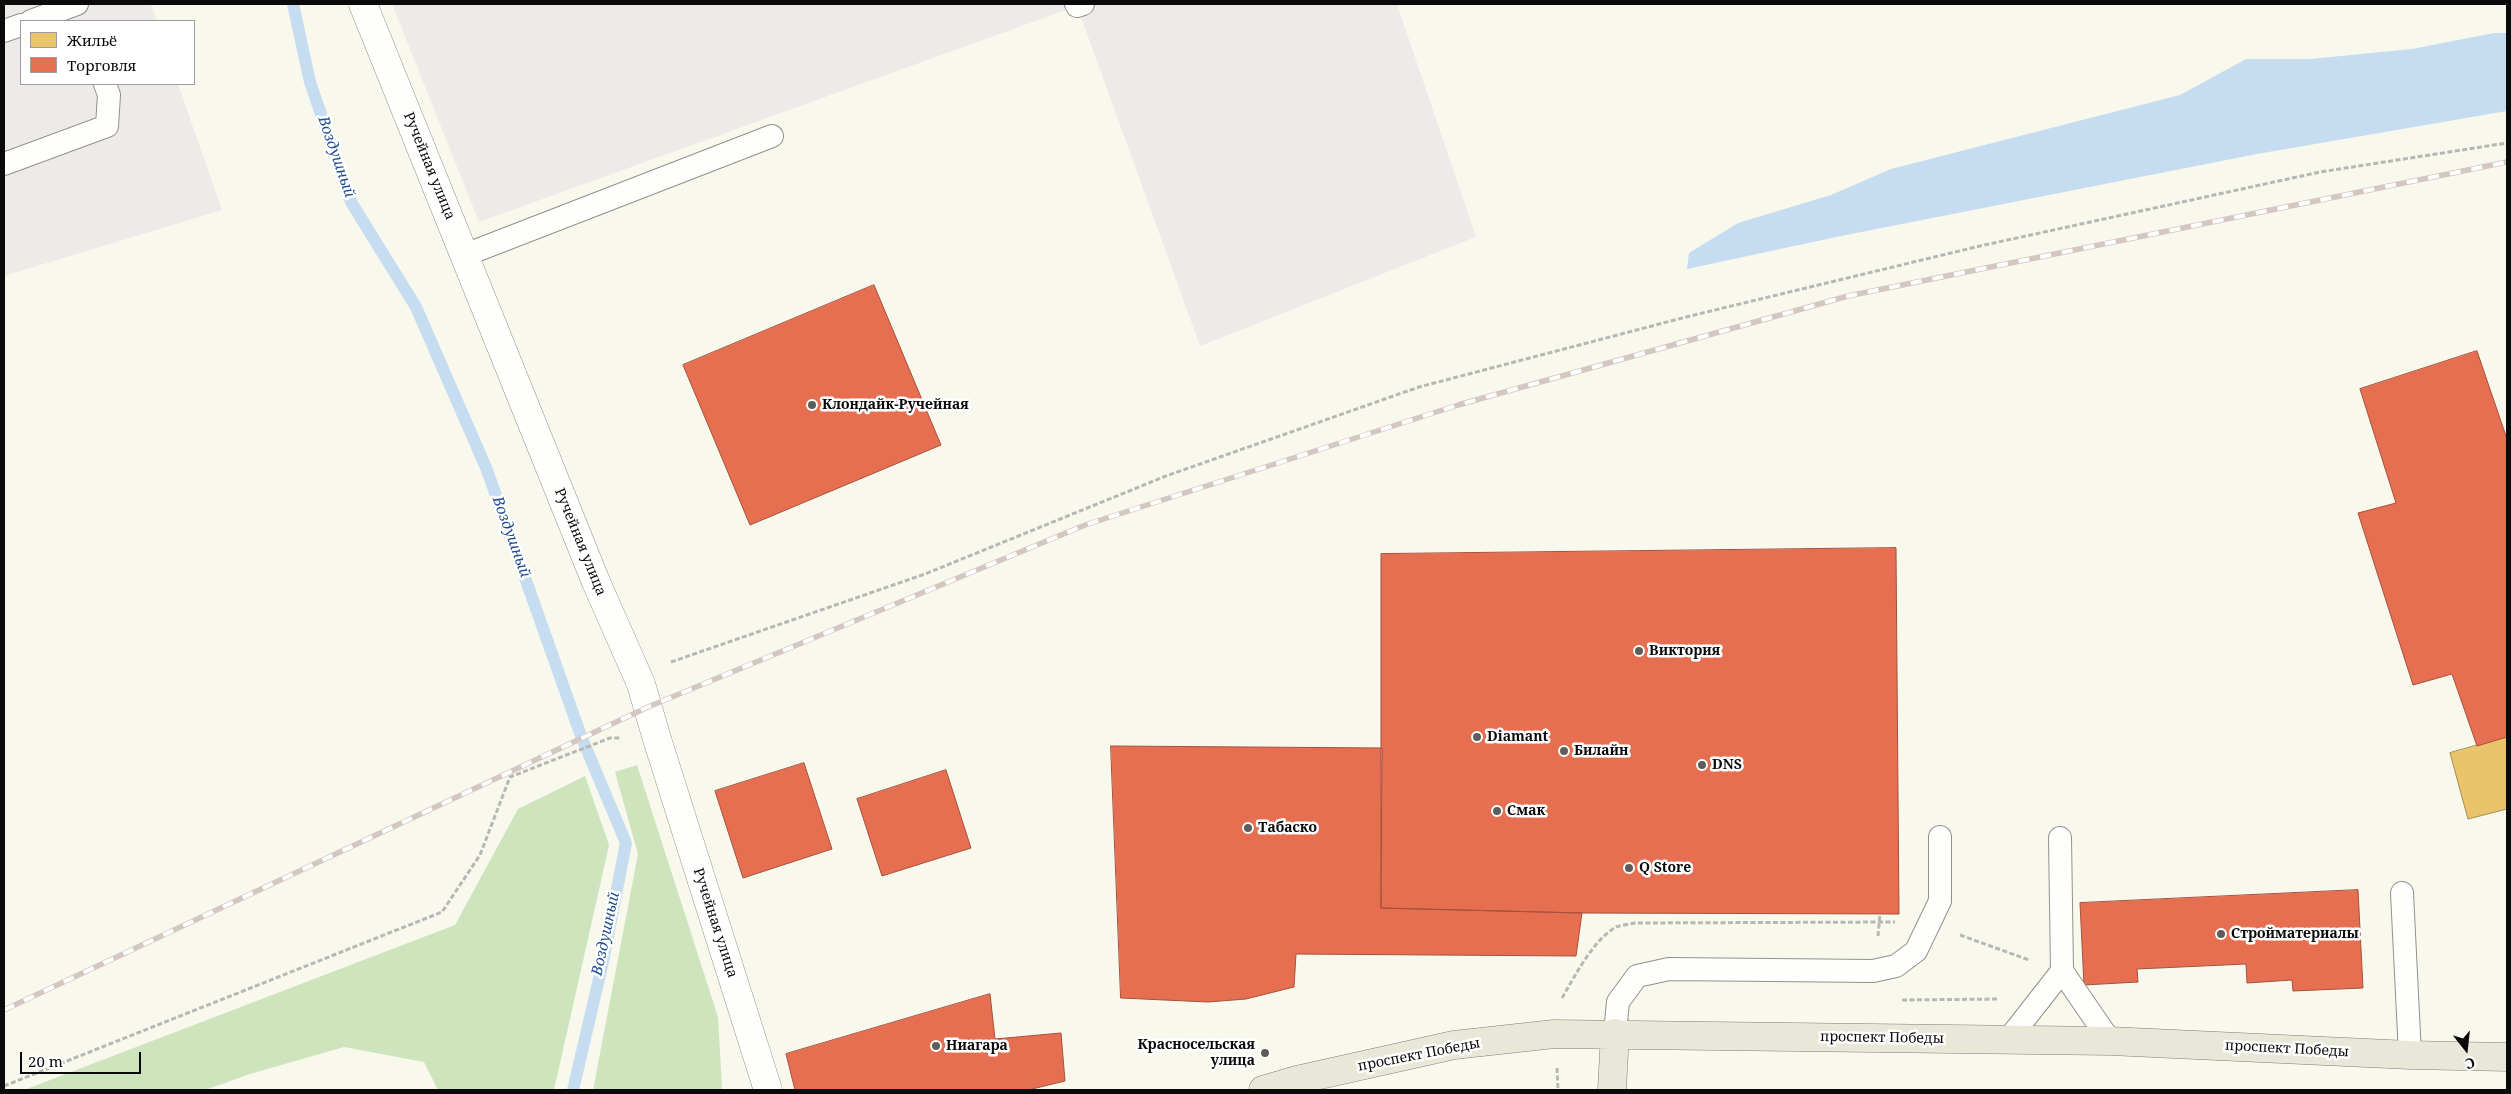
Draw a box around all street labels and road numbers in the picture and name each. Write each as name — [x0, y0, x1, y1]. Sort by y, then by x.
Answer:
street label: Ручейная улица — [400, 110, 458, 222]
street label: Ручейная улица — [551, 486, 609, 598]
street label: Ручейная улица — [689, 866, 741, 980]
street label: проспект Победы — [1820, 1029, 1944, 1047]
street label: проспект Победы — [1356, 1035, 1482, 1075]
street label: проспект Победы — [2225, 1037, 2349, 1061]

